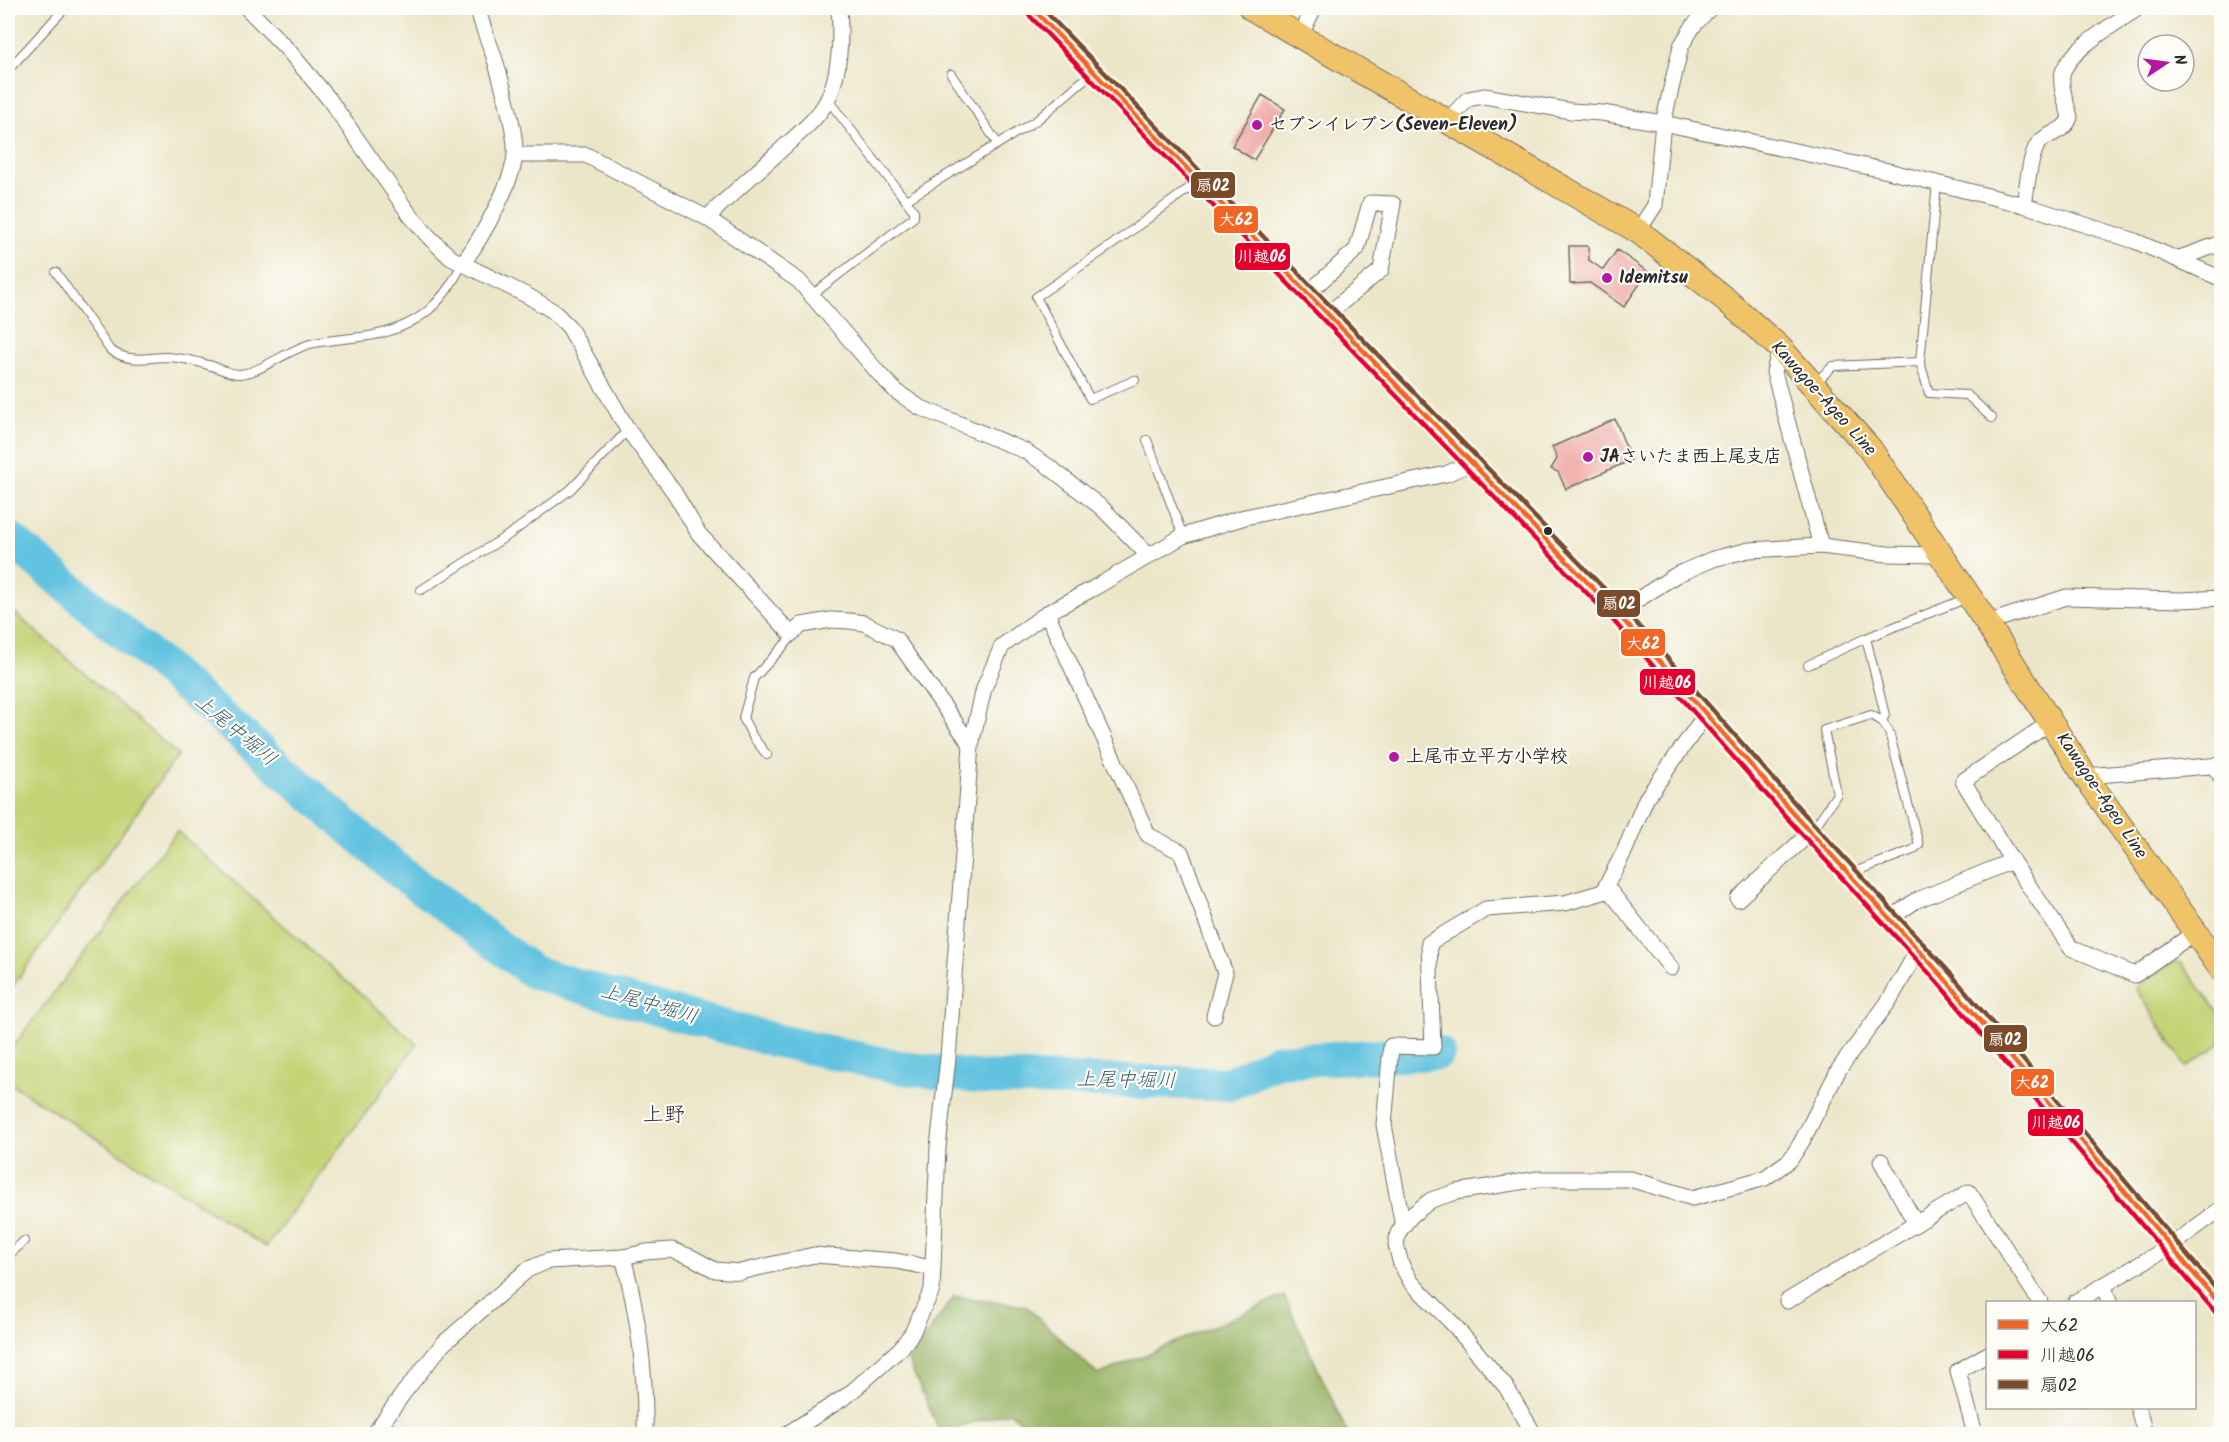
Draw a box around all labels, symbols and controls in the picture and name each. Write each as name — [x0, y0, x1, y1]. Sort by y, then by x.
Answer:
north arrow — [2136, 33, 2196, 93]
text: N — [2166, 52, 2192, 68]
place label: セブンイレブン(Seven-Eleven) — [1269, 111, 1518, 140]
marker: セブンイレブン(Seven-Eleven) — [1250, 118, 1264, 132]
line badge: 扇02 — [1190, 171, 1236, 199]
text: 扇02 — [1196, 174, 1230, 199]
line badge: 大62 — [1213, 205, 1259, 234]
text: 大62 — [1219, 208, 1253, 233]
line badge: 川越06 — [1234, 242, 1291, 271]
text: 川越06 — [1238, 245, 1287, 270]
place label: Idemitsu — [1619, 264, 1688, 293]
marker: Idemitsu — [1600, 271, 1614, 285]
street label: Kawagoe-Ageo Line — [1763, 334, 1883, 464]
place label: JAさいたま西上尾支店 — [1600, 443, 1782, 472]
marker: JAさいたま西上尾支店 — [1581, 450, 1595, 464]
unlabelled marker — [1542, 525, 1554, 537]
line badge: 扇02 — [1596, 589, 1641, 618]
text: 扇02 — [1602, 592, 1636, 617]
line badge: 大62 — [1620, 628, 1666, 657]
text: 大62 — [1626, 632, 1660, 657]
line badge: 川越06 — [1639, 668, 1696, 696]
text: 川越06 — [1643, 671, 1692, 696]
water label: 上尾中堀川 — [186, 687, 284, 775]
street label: Kawagoe-Ageo Line — [2048, 727, 2154, 865]
place label: 上尾市立平方小学校 — [1406, 743, 1568, 772]
marker: 上尾市立平方小学校 — [1387, 750, 1401, 764]
water label: 上尾中堀川 — [597, 976, 701, 1034]
line badge: 扇02 — [1983, 1024, 2028, 1053]
text: 扇02 — [1988, 1028, 2022, 1053]
water label: 上尾中堀川 — [1076, 1064, 1176, 1098]
line badge: 大62 — [2010, 1068, 2055, 1097]
text: 大62 — [2015, 1071, 2049, 1096]
district label: 上野 — [643, 1099, 685, 1132]
line badge: 川越06 — [2027, 1108, 2084, 1137]
text: 川越06 — [2032, 1111, 2081, 1136]
legend — [1986, 1301, 2196, 1409]
text: 大62 — [2040, 1312, 2078, 1341]
text: 川越06 — [2040, 1342, 2095, 1371]
text: 扇02 — [2040, 1372, 2077, 1401]

